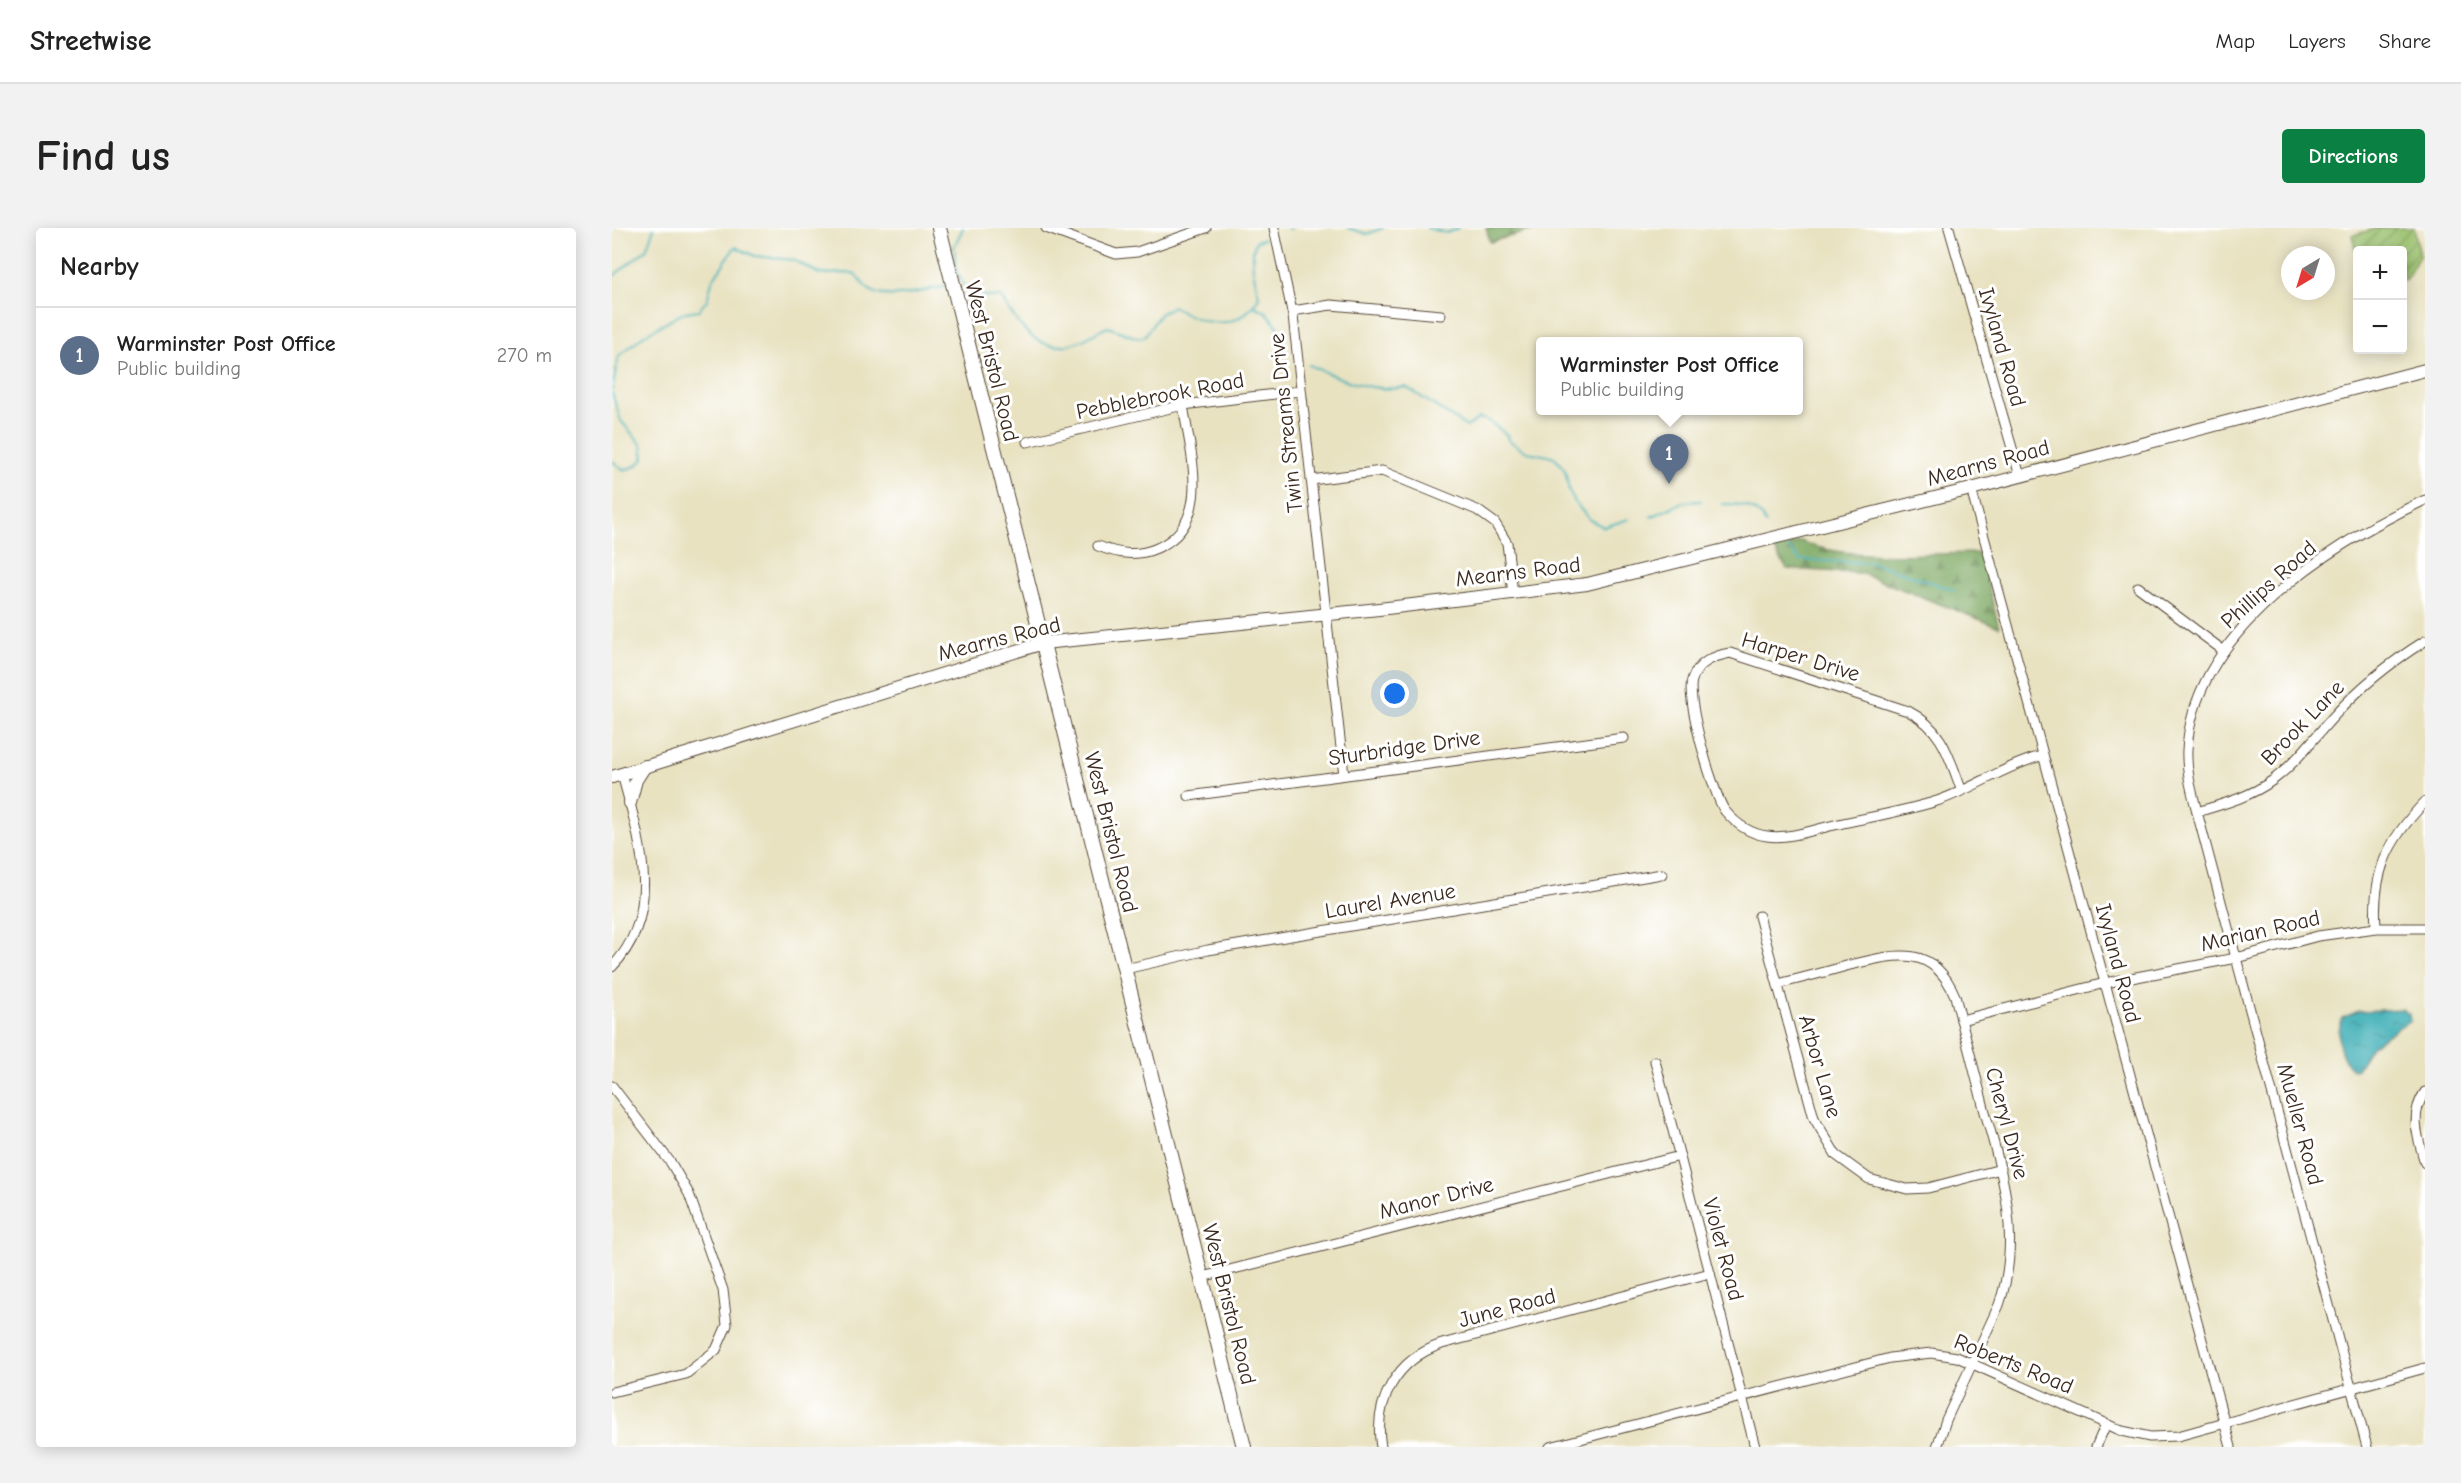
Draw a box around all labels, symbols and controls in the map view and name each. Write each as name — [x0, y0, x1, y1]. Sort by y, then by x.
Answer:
text: Streetwise — [30, 25, 151, 57]
text: Map — [2216, 29, 2255, 53]
text: Layers — [2288, 29, 2346, 53]
text: Share — [2379, 29, 2431, 53]
button: Directions — [2282, 129, 2425, 183]
text: Find us — [36, 132, 170, 181]
north arrow — [2281, 246, 2335, 300]
map controls — [2353, 246, 2407, 354]
button: + — [2353, 246, 2407, 300]
text: Nearby — [60, 252, 139, 282]
street label: West Bristol Road — [959, 278, 1025, 444]
street label: Ivyland Road — [1973, 285, 2031, 410]
button: − — [2353, 300, 2407, 354]
text: Warminster Post Office — [117, 331, 336, 357]
street label: Twin Streams Drive — [1264, 332, 1308, 514]
popup — [1536, 337, 1803, 415]
text: 1 — [76, 344, 83, 367]
text: 270 m — [497, 344, 552, 367]
text: Warminster Post Office — [1560, 352, 1779, 378]
text: Public building — [117, 357, 241, 380]
street label: Pebblebrook Road — [1074, 367, 1246, 425]
text: Public building — [1560, 378, 1684, 401]
pin: 1 — [1650, 434, 1688, 484]
street label: Mearns Road — [1924, 434, 2052, 492]
street label: Phillips Road — [2216, 535, 2322, 634]
street label: Mearns Road — [1454, 551, 1582, 593]
street label: Mearns Road — [935, 611, 1063, 667]
street label: Harper Drive — [1739, 627, 1863, 687]
street label: Brook Lane — [2256, 675, 2350, 771]
your location — [1380, 679, 1409, 708]
street label: Sturbridge Drive — [1327, 724, 1482, 772]
street label: West Bristol Road — [1078, 749, 1144, 915]
street label: Laurel Avenue — [1323, 878, 1457, 924]
street label: Ivyland Road — [2090, 901, 2146, 1026]
street label: Marian Road — [2198, 905, 2323, 957]
street label: Arbor Lane — [1793, 1012, 1847, 1121]
street label: Mueller Road — [2271, 1061, 2329, 1188]
street label: Cheryl Drive — [1980, 1065, 2034, 1182]
street label: Manor Drive — [1376, 1171, 1496, 1225]
street label: Violet Road — [1697, 1195, 1749, 1304]
street label: West Bristol Road — [1196, 1221, 1262, 1387]
street label: June Road — [1456, 1283, 1559, 1333]
street label: Roberts Road — [1950, 1328, 2077, 1400]

